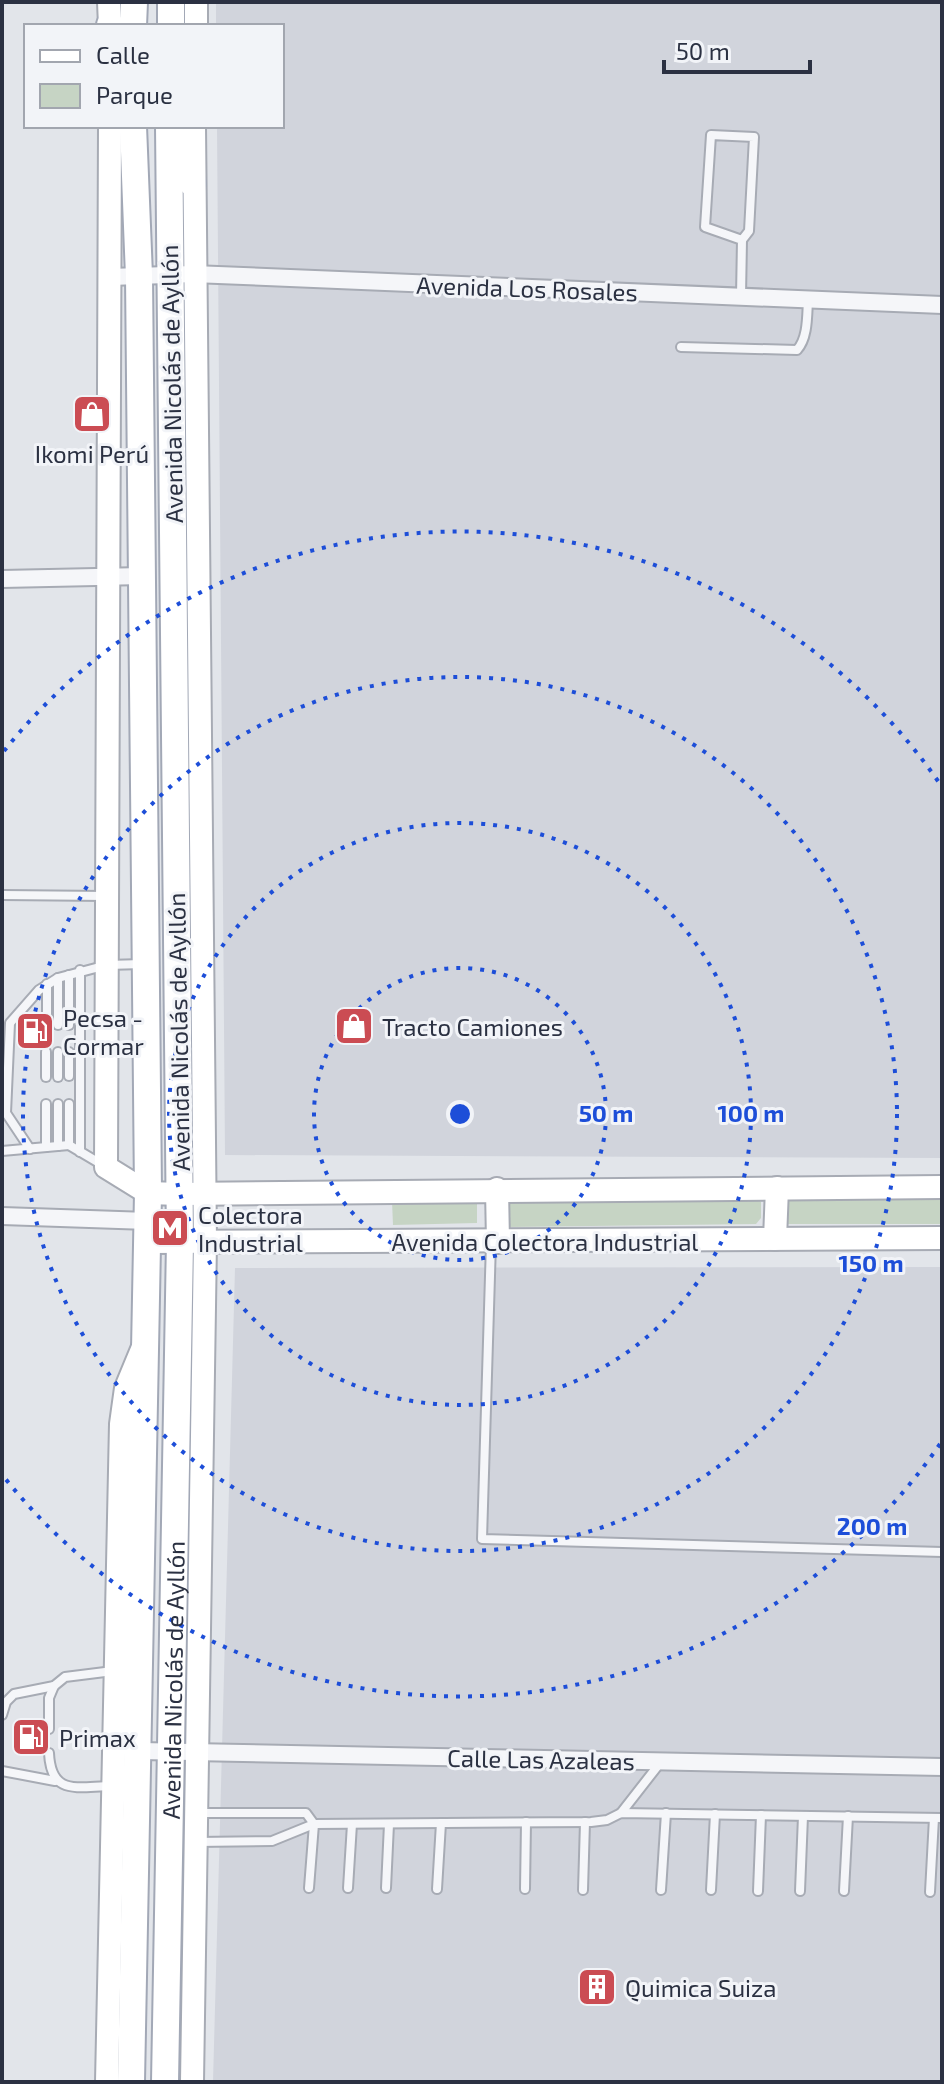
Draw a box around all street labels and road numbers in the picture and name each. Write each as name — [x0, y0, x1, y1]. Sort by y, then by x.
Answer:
street label: Avenida Nicolás de Ayllón — [154, 245, 188, 523]
street label: Avenida Los Rosales — [416, 270, 638, 306]
street label: Avenida Nicolás de Ayllón — [161, 893, 195, 1171]
street label: Avenida Colectora Industrial — [392, 1227, 698, 1256]
street label: Avenida Nicolás de Ayllón — [155, 1541, 189, 1820]
street label: Calle Las Azaleas — [447, 1743, 635, 1775]

